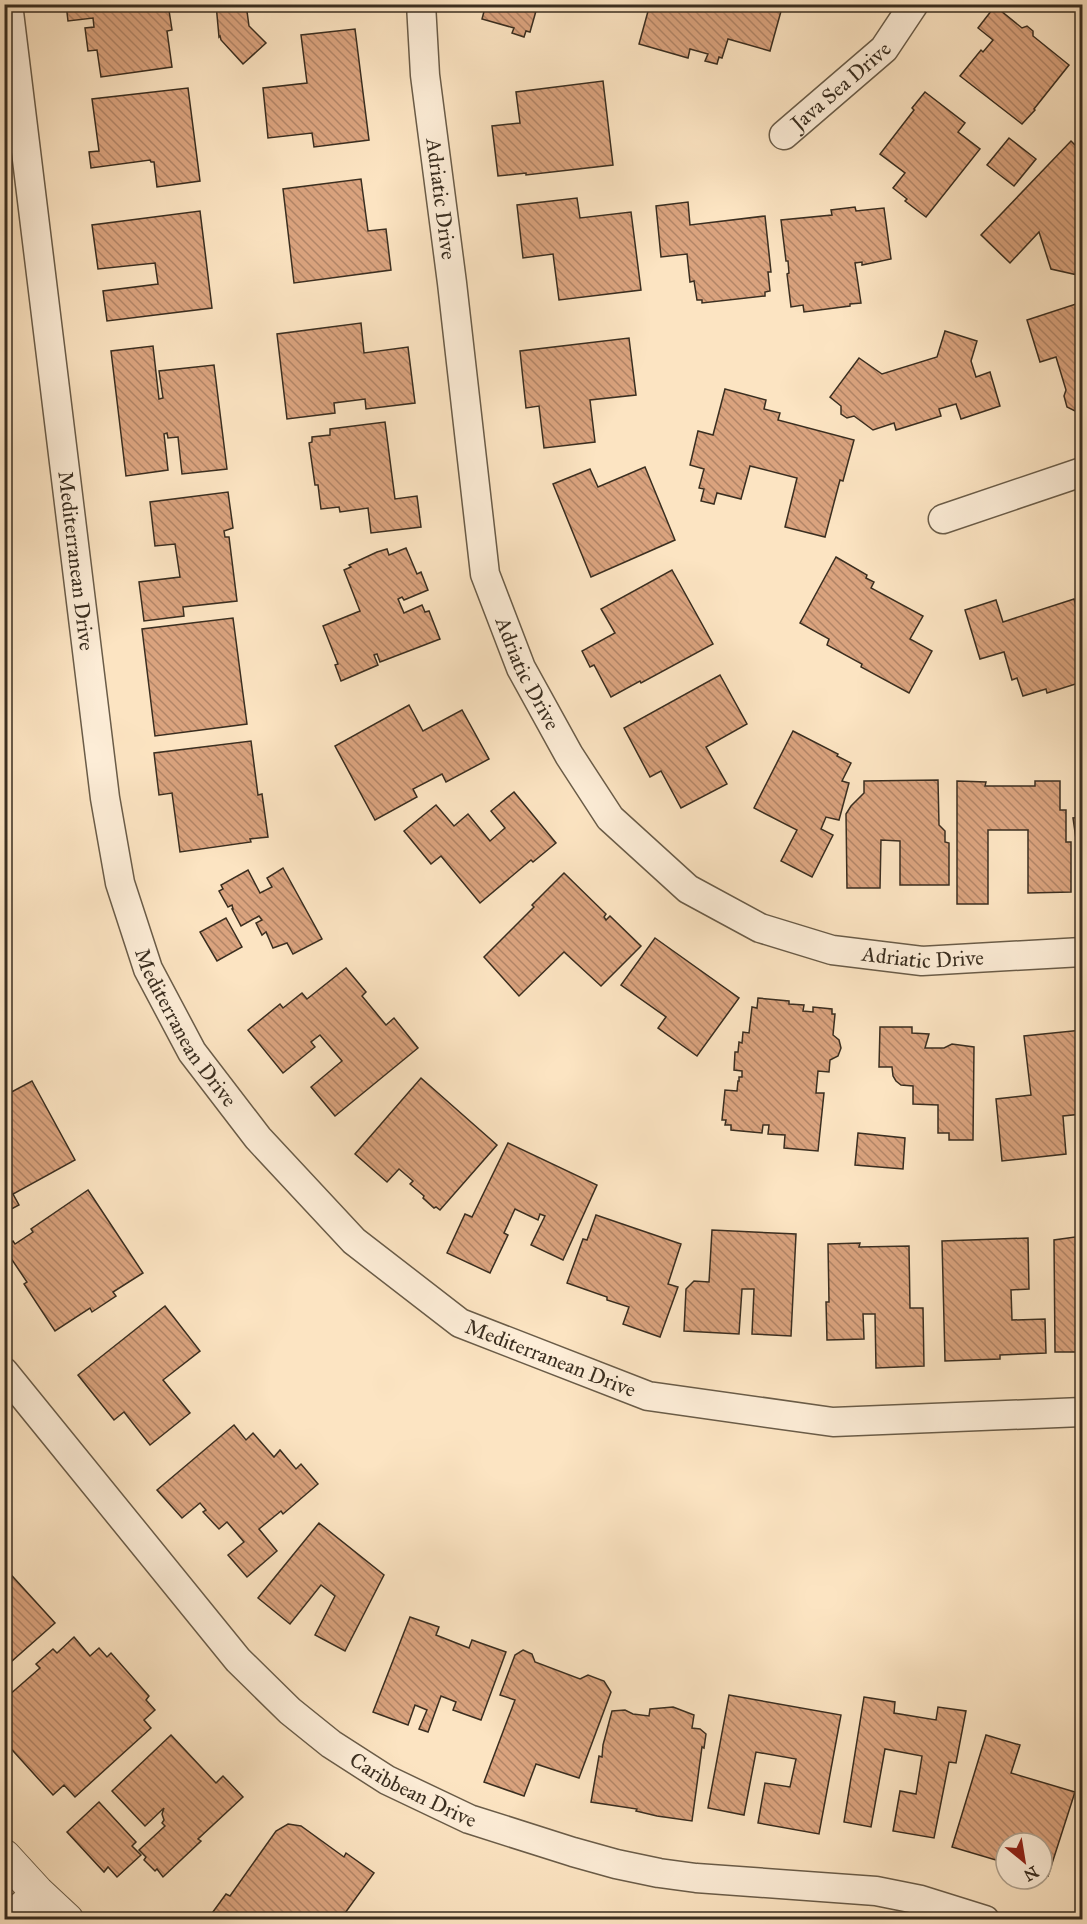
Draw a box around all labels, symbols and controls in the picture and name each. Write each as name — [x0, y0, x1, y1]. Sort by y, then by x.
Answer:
street label: Java Sea Drive — [784, 38, 898, 137]
street label: Adriatic Drive — [420, 136, 462, 261]
street label: Mediterranean Drive — [52, 470, 100, 652]
street label: Adriatic Drive — [489, 612, 566, 735]
street label: Adriatic Drive — [860, 941, 985, 974]
street label: Mediterranean Drive — [129, 945, 243, 1112]
street label: Mediterranean Drive — [462, 1313, 640, 1403]
street label: Caribbean Drive — [345, 1746, 480, 1833]
north arrow — [994, 1831, 1054, 1891]
text: N — [1020, 1862, 1042, 1885]

